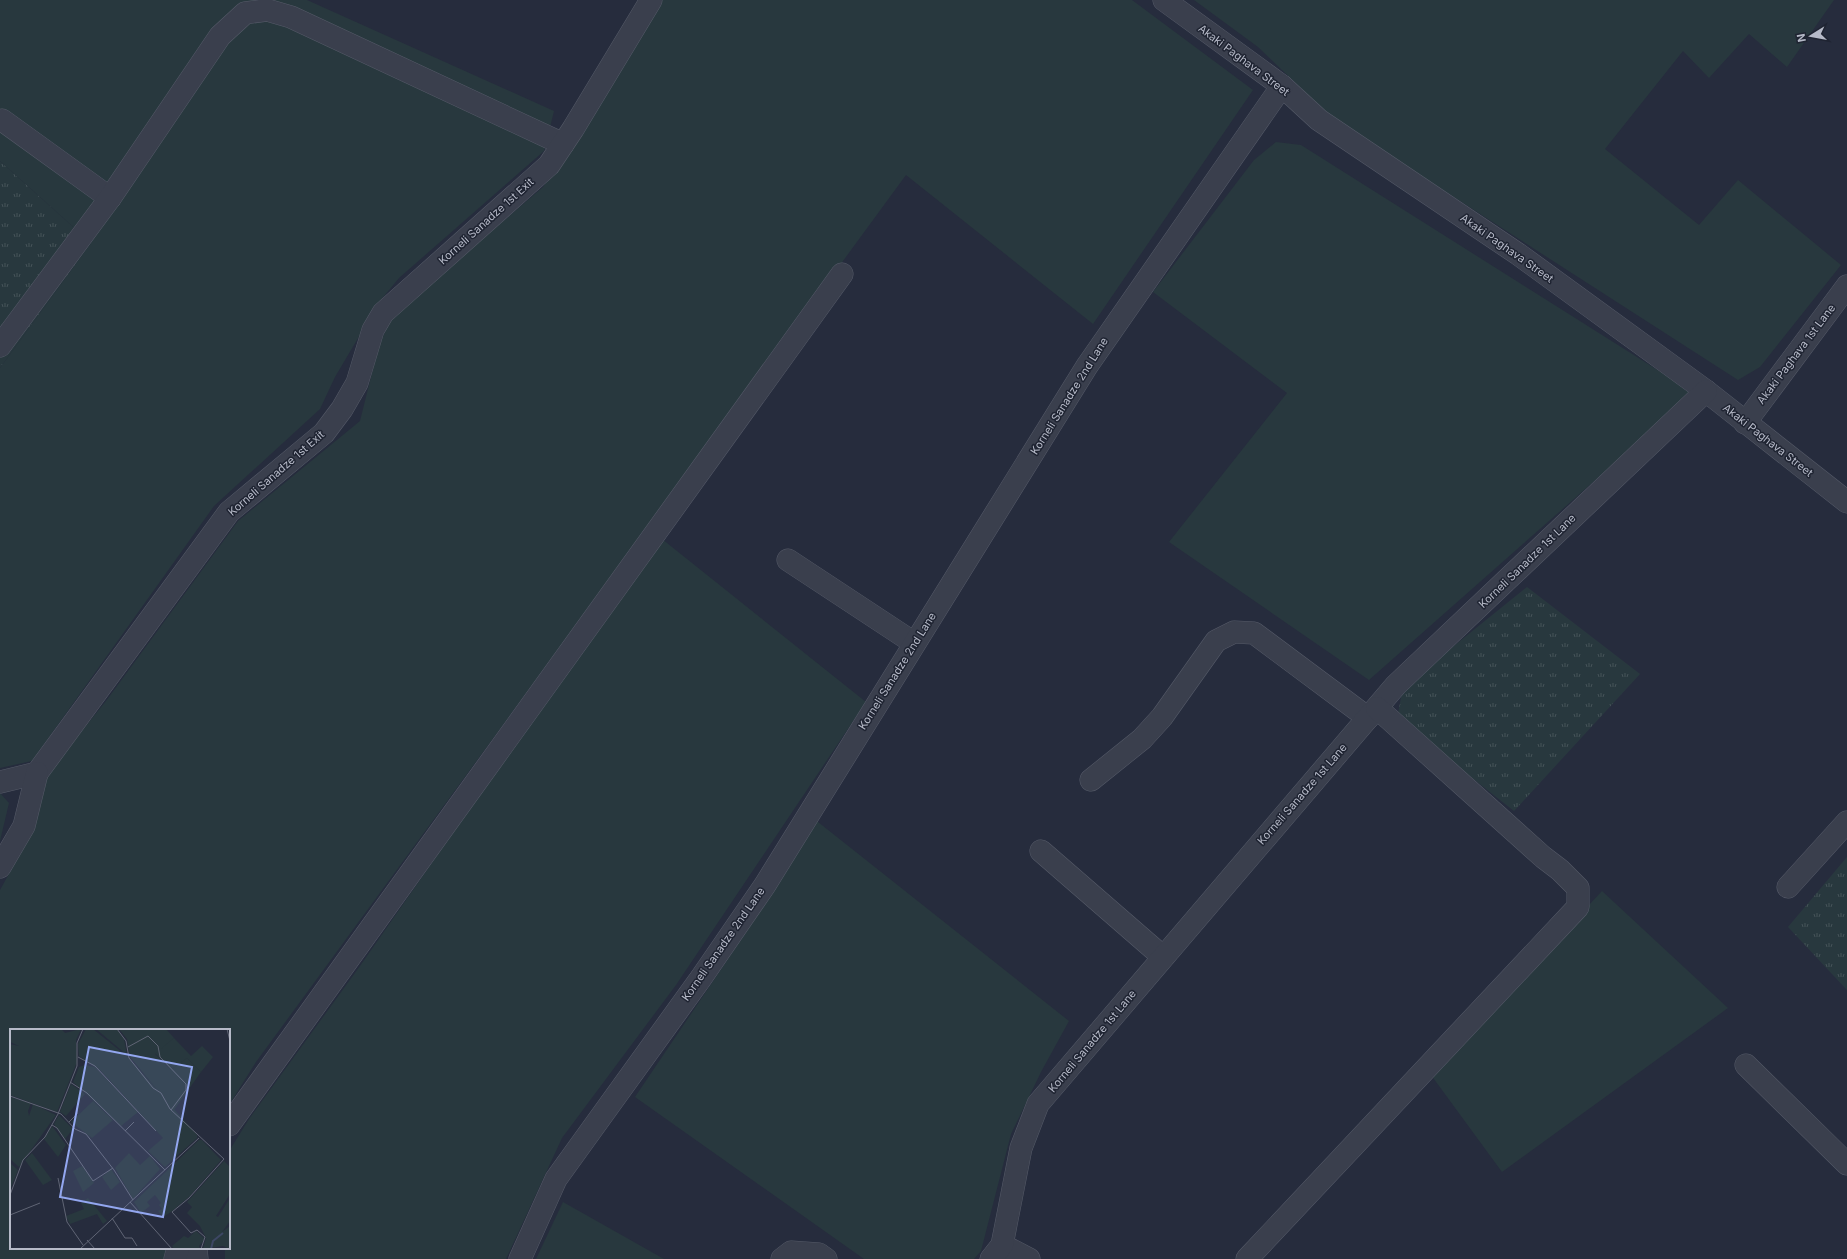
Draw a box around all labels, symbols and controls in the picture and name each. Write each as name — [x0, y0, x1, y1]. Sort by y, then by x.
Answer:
north arrow — [1791, 16, 1831, 56]
street label: Akaki Paghava Street — [1196, 21, 1293, 99]
text: N — [1794, 32, 1809, 43]
street label: Korneli Sanadze 1st Exit — [436, 174, 537, 267]
street label: Akaki Paghava Street — [1458, 211, 1557, 286]
street label: Akaki Paghava 1st Lane — [1754, 301, 1838, 407]
street label: Korneli Sanadze 2nd Lane — [1027, 335, 1111, 457]
street label: Akaki Paghava Street — [1720, 400, 1816, 480]
street label: Korneli Sanadze 1st Exit — [225, 427, 327, 519]
street label: Korneli Sanadze 1st Lane — [1476, 511, 1578, 611]
street label: Korneli Sanadze 2nd Lane — [855, 610, 939, 732]
street label: Korneli Sanadze 1st Lane — [1254, 741, 1350, 847]
street label: Korneli Sanadze 2nd Lane — [678, 884, 768, 1004]
street label: Korneli Sanadze 1st Lane — [1045, 987, 1139, 1095]
inset map — [10, 1029, 230, 1249]

